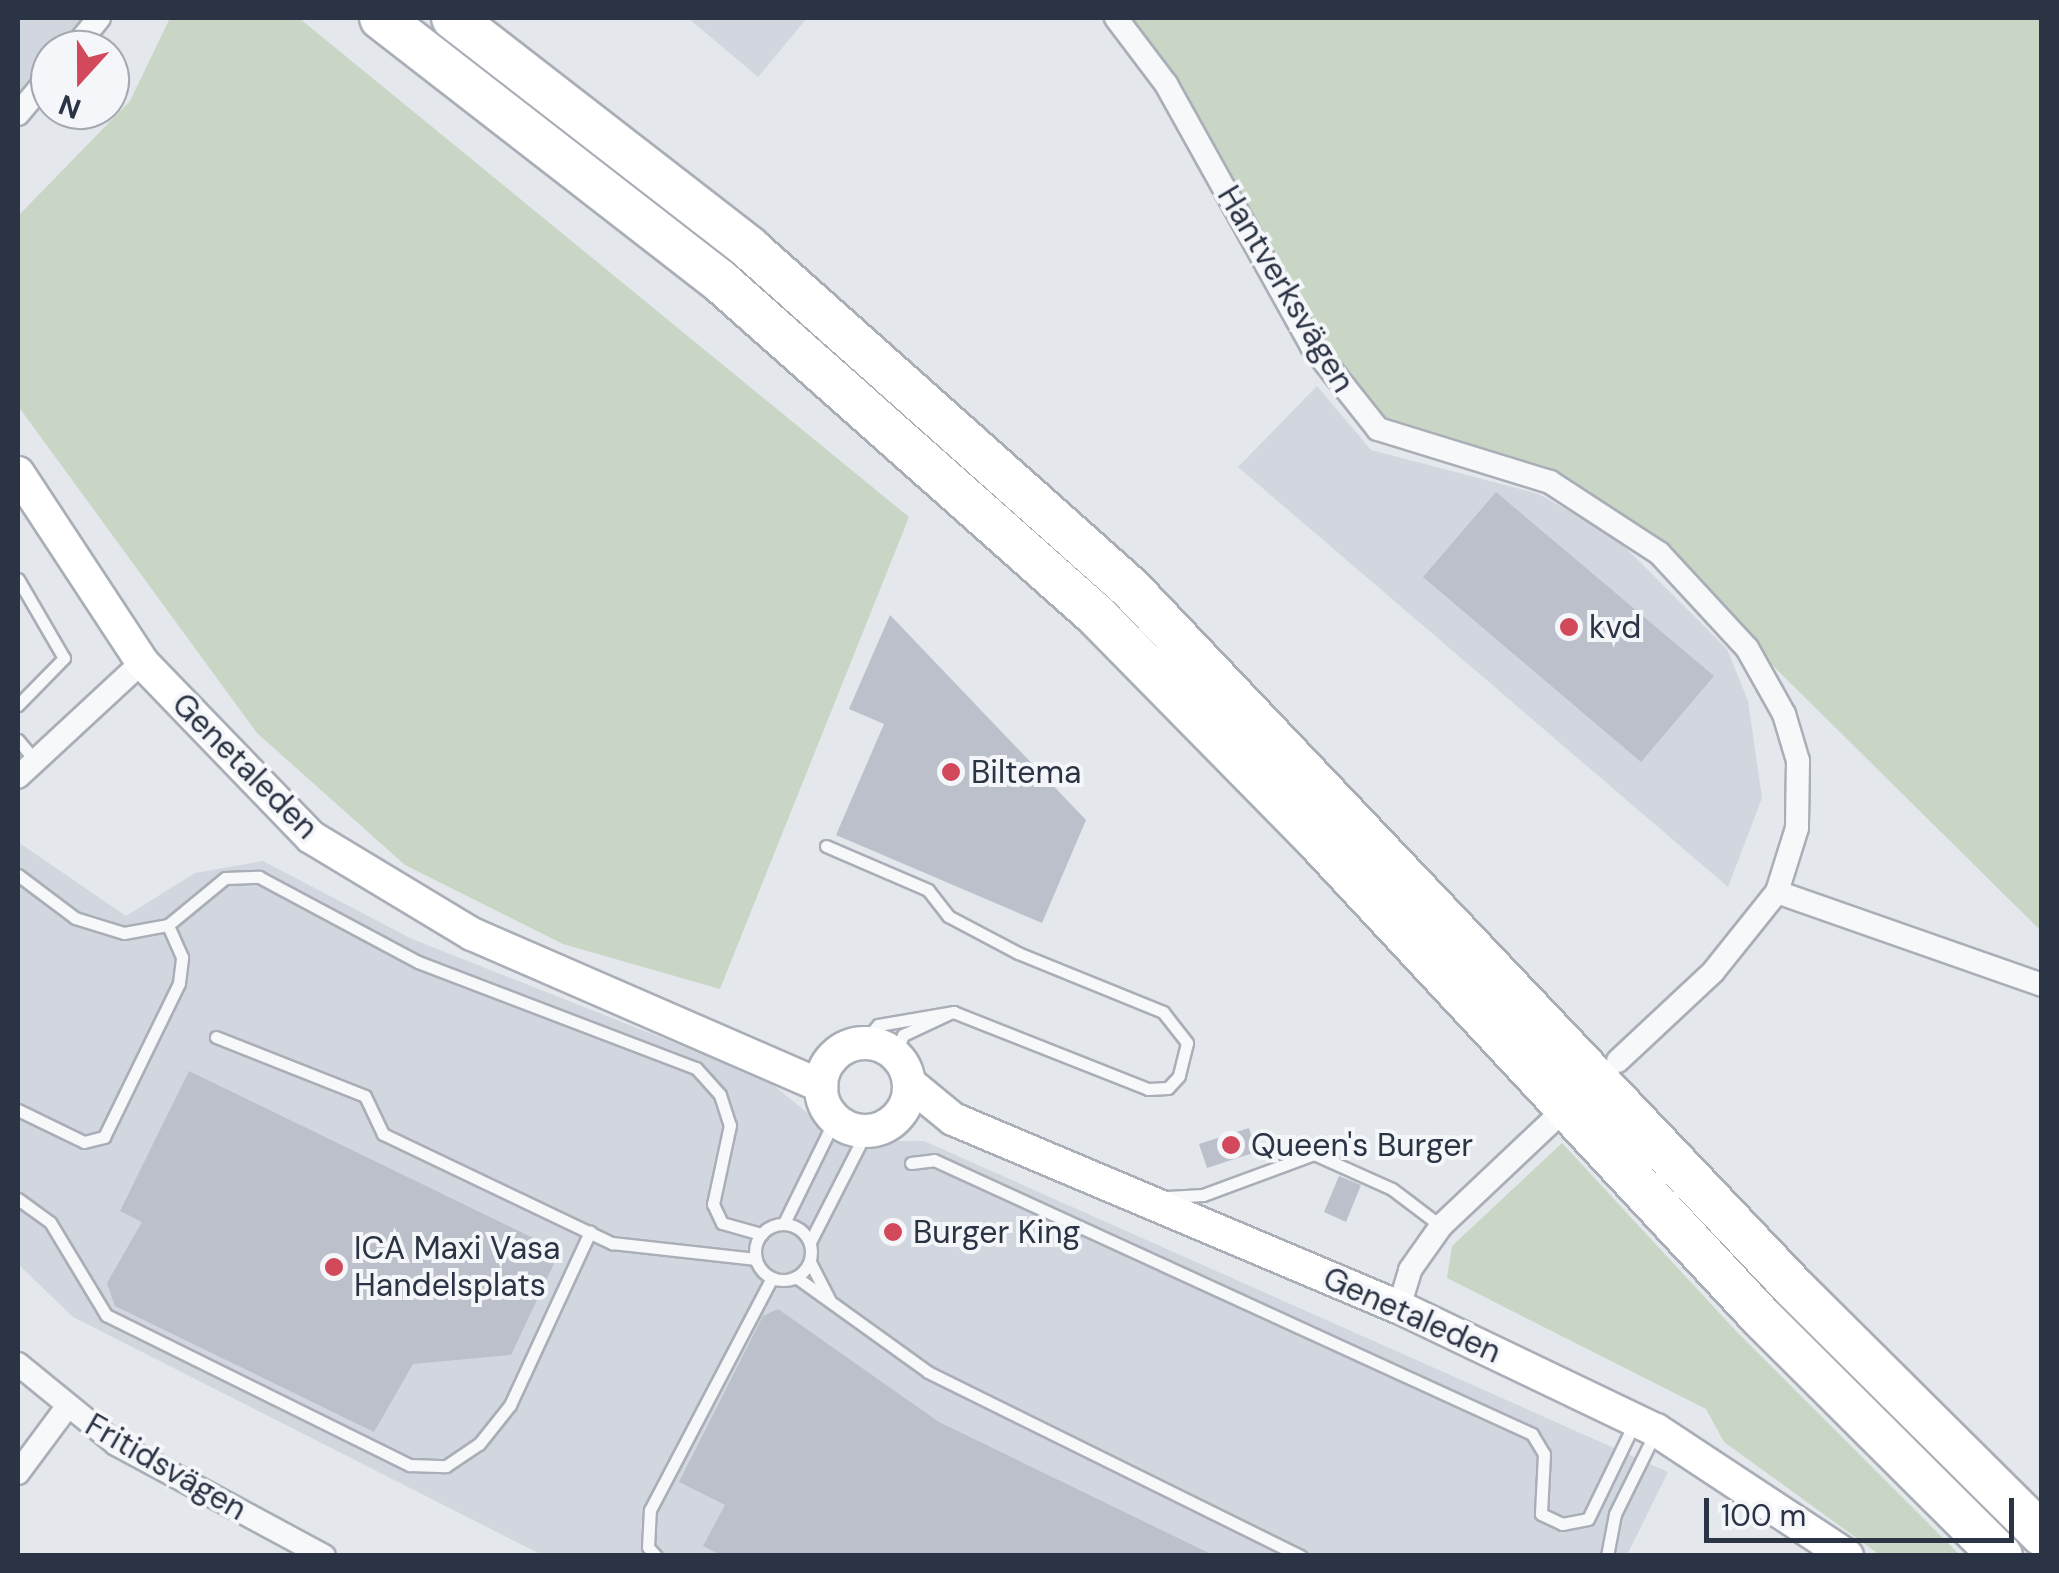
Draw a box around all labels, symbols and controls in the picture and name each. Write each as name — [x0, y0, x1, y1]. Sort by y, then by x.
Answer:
north arrow — [30, 30, 130, 130]
text: N — [54, 86, 86, 128]
street label: Hantverksvägen — [1209, 179, 1363, 399]
place label: kvd — [1589, 608, 1641, 646]
marker: kvd — [1558, 616, 1580, 638]
street label: Genetaleden — [164, 685, 326, 847]
place label: Biltema — [971, 753, 1081, 791]
marker: Biltema — [940, 761, 962, 783]
place label: Queen's Burger — [1251, 1126, 1473, 1164]
marker: Queen's Burger — [1220, 1134, 1242, 1156]
place label: Burger King — [913, 1213, 1080, 1251]
marker: Burger King — [882, 1221, 904, 1243]
place label: ICA Maxi Vasa Handelsplats — [354, 1230, 561, 1305]
marker: ICA Maxi Vasa Handelsplats — [323, 1256, 345, 1278]
street label: Genetaleden — [1317, 1259, 1507, 1371]
street label: Fritidsvägen — [79, 1406, 253, 1528]
scale bar — [1709, 1478, 2019, 1540]
text: 100 m — [1721, 1496, 1806, 1535]

